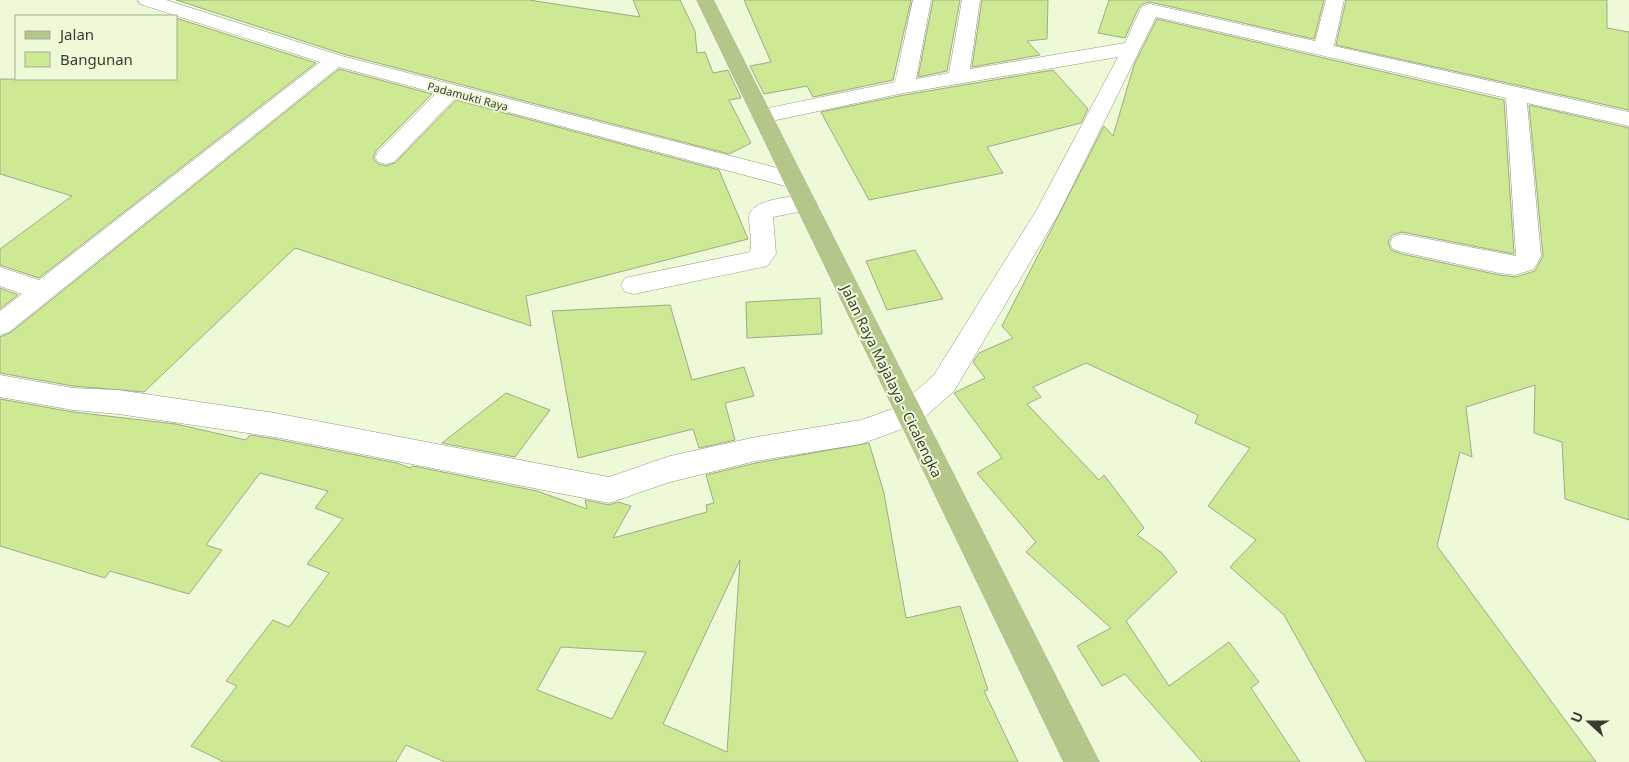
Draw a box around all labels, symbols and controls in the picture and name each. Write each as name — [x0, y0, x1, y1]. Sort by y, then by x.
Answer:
legend — [15, 15, 178, 80]
text: Jalan — [58, 24, 94, 44]
text: Bangunan — [60, 49, 133, 69]
street label: Padamukti Raya — [426, 78, 510, 114]
street label: Jalan Raya Majalaya - Cicalengka — [836, 280, 947, 480]
north arrow — [1564, 697, 1614, 747]
text: U — [1566, 709, 1587, 726]

